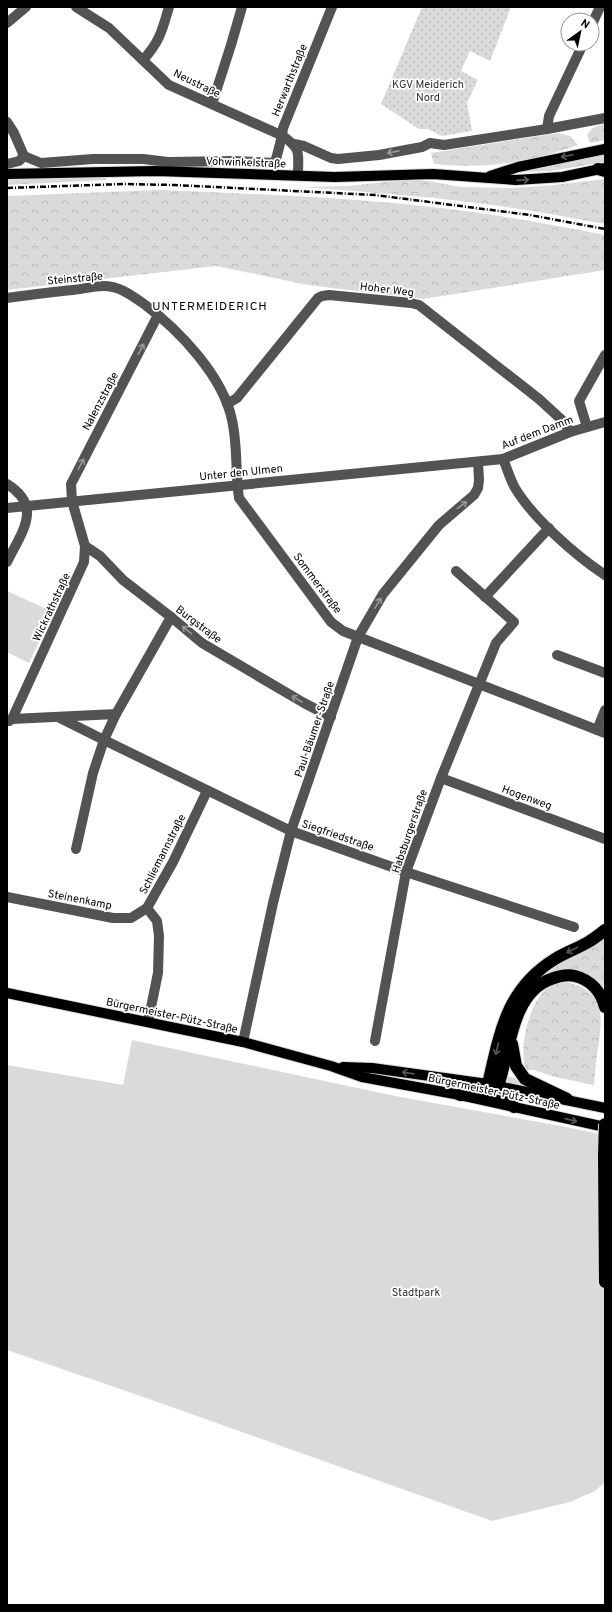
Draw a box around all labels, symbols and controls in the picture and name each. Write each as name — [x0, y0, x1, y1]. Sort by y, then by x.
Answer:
north arrow — [560, 12, 600, 52]
text: N — [578, 16, 592, 32]
street label: Herwarthstraße — [269, 42, 311, 119]
street label: Neustraße — [171, 67, 222, 101]
park label: KGV Meiderich Nord — [392, 78, 464, 105]
one-way arrow — [387, 149, 400, 157]
one-way arrow — [561, 153, 574, 161]
street label: Vohwinkelstraße — [206, 155, 286, 171]
one-way arrow — [516, 176, 529, 183]
street label: Steinstraße — [47, 270, 104, 288]
street label: Hoher Weg — [359, 280, 415, 300]
district label: UNTERMEIDERICH — [152, 299, 268, 315]
one-way arrow — [138, 343, 145, 355]
street label: Nalenzstraße — [80, 370, 122, 433]
street label: Auf dem Damm — [499, 413, 575, 453]
one-way arrow — [77, 458, 85, 470]
street label: Unter den Ulmen — [199, 462, 283, 484]
one-way arrow — [457, 501, 468, 509]
street label: Sommerstraße — [290, 551, 345, 617]
street label: Wickrathstraße — [30, 571, 74, 644]
one-way arrow — [374, 597, 382, 609]
street label: Burgstraße — [173, 603, 224, 647]
one-way arrow — [181, 626, 192, 635]
street label: Paul-Bäumer-Straße — [292, 679, 338, 779]
one-way arrow — [291, 695, 303, 703]
street label: Hogenweg — [500, 782, 554, 813]
street label: Habsburgerstraße — [389, 787, 431, 875]
street label: Schliemannstraße — [137, 812, 189, 897]
street label: Siegfriedstraße — [300, 817, 376, 855]
street label: Steinenkamp — [47, 887, 113, 913]
one-way arrow — [566, 947, 578, 954]
street label: Bürgermeister-Pütz-Straße — [105, 995, 239, 1037]
one-way arrow — [492, 1042, 500, 1055]
one-way arrow — [402, 1069, 415, 1077]
street label: Bürgermeister-Pütz-Straße — [427, 1071, 561, 1113]
one-way arrow — [564, 1116, 577, 1124]
park label: Stadtpark — [392, 1286, 441, 1300]

